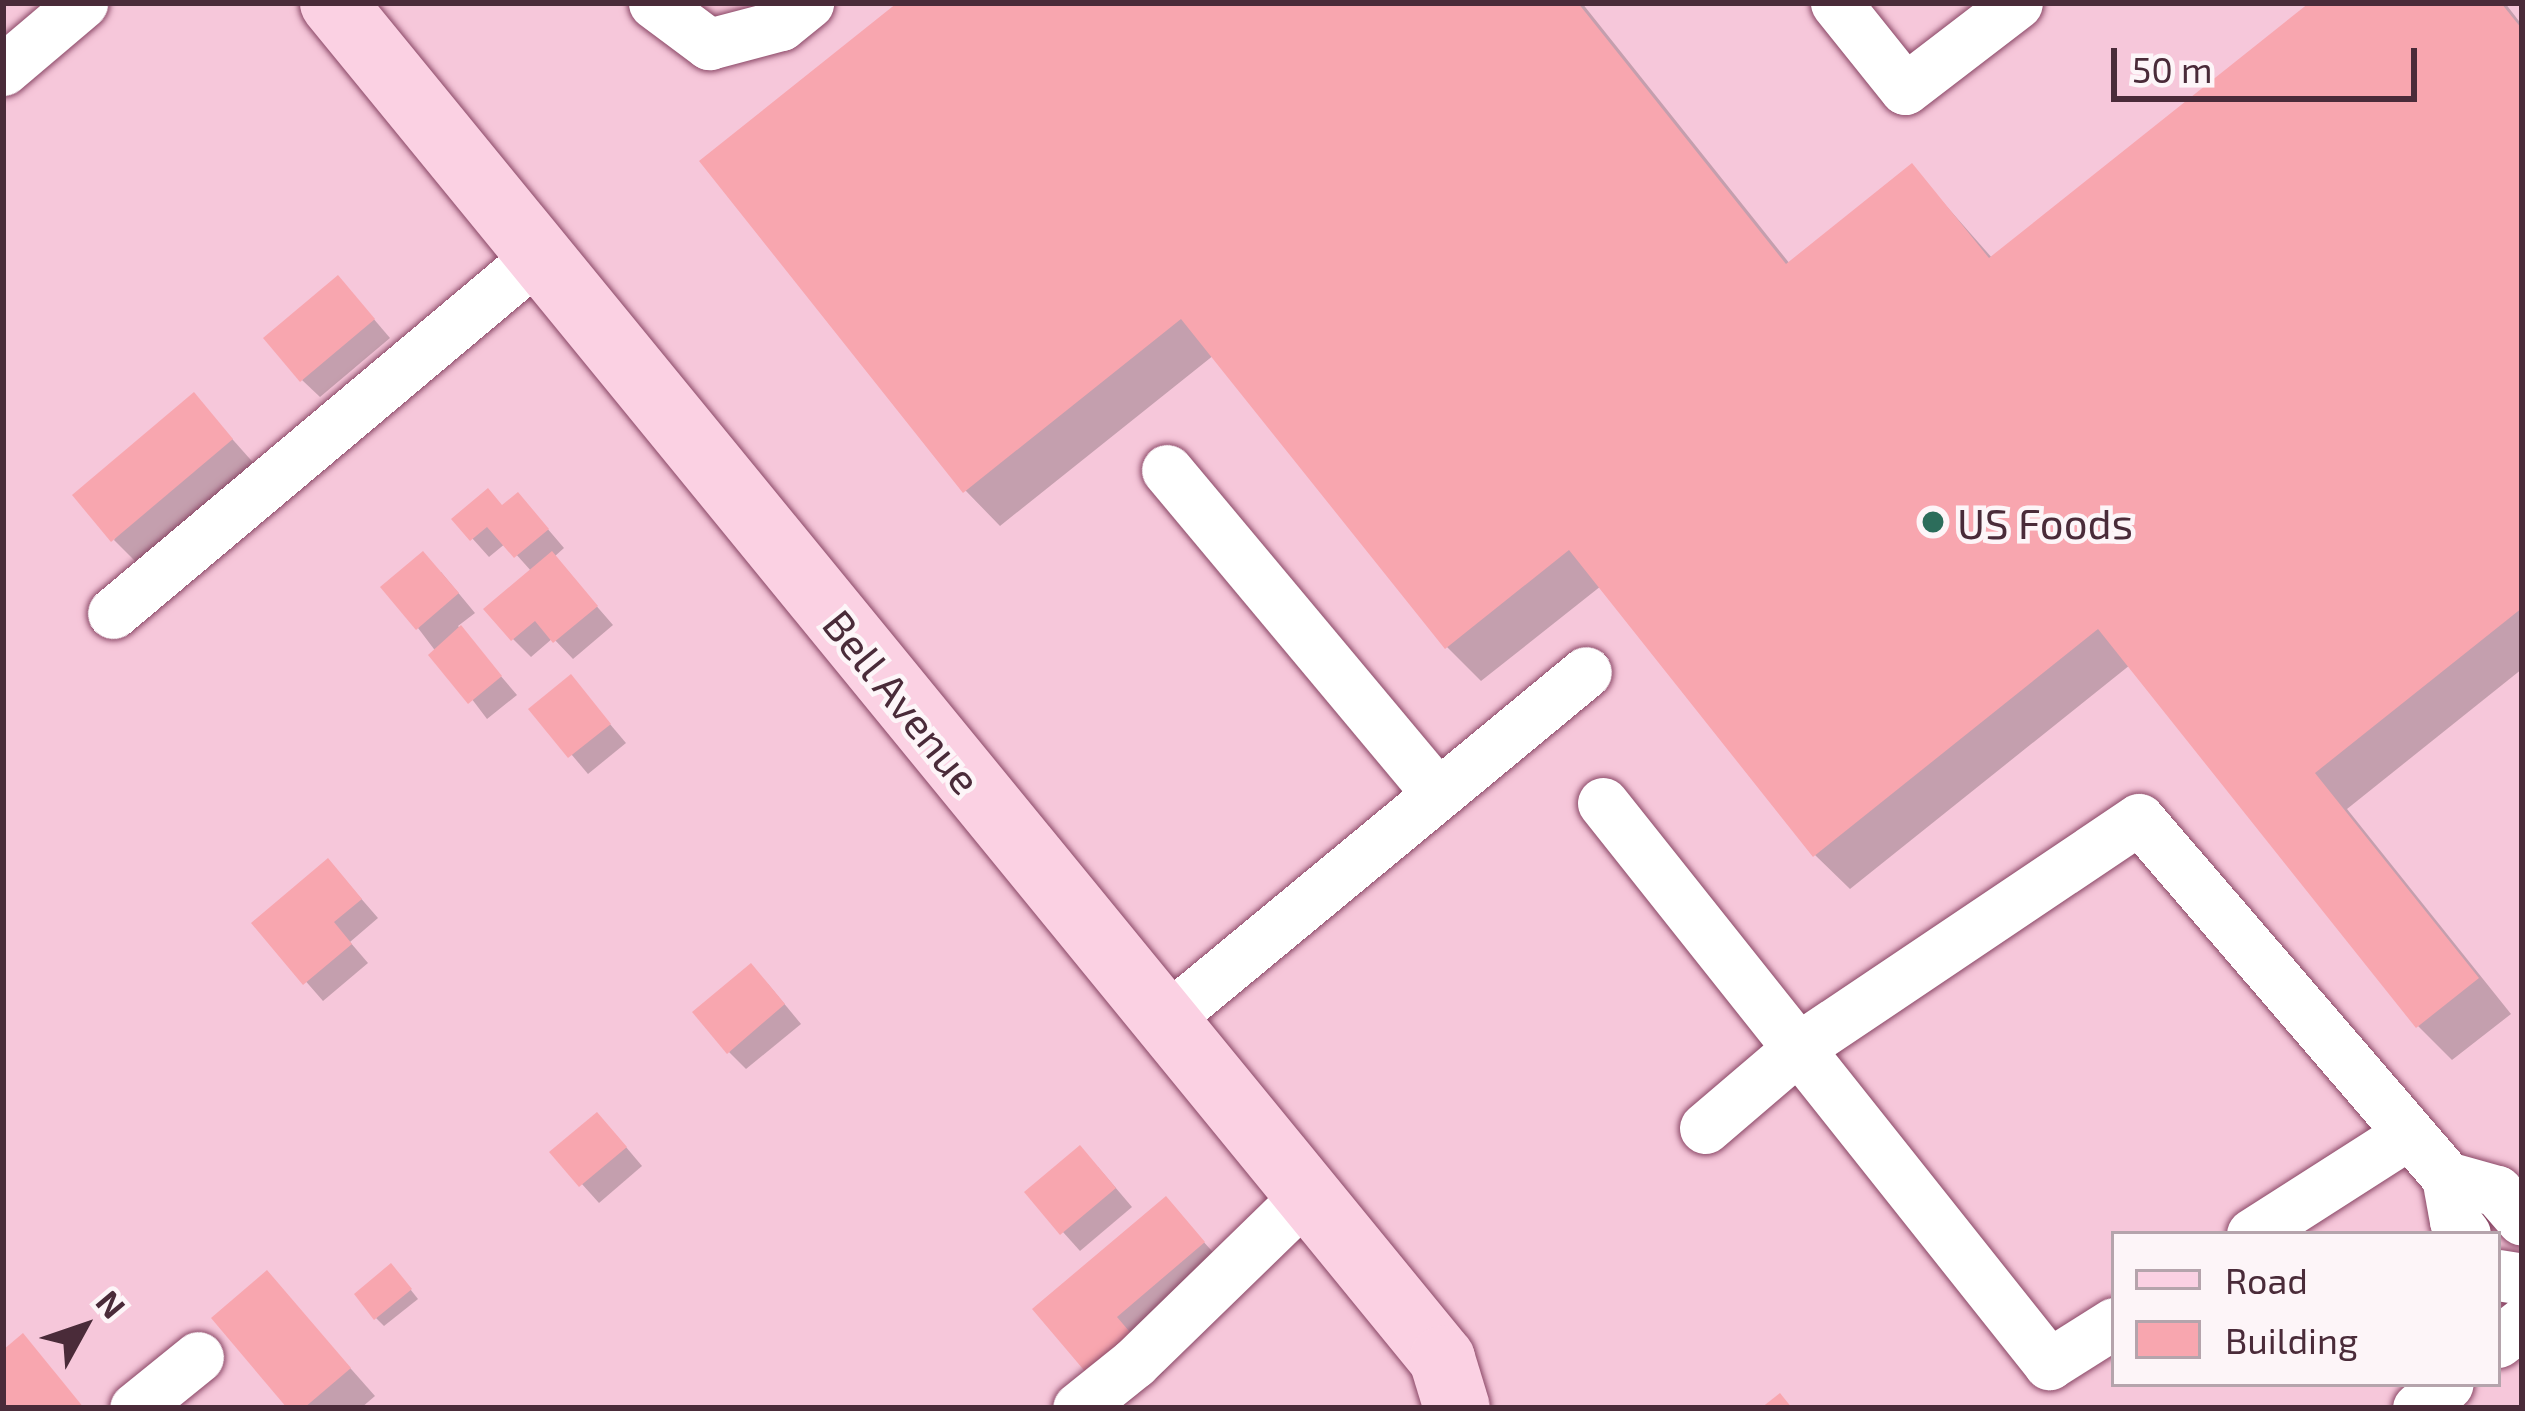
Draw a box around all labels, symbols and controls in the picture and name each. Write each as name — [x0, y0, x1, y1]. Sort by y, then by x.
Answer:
scale bar — [2117, 24, 2423, 98]
text: 50 m — [2132, 47, 2213, 90]
place label: US Foods — [1957, 497, 2133, 547]
marker: US Foods — [1920, 509, 1946, 535]
street label: Bell Avenue — [813, 598, 993, 804]
legend — [2111, 1231, 2501, 1387]
text: Road — [2225, 1258, 2308, 1301]
north arrow — [24, 1267, 144, 1387]
text: N — [89, 1282, 135, 1326]
text: Building — [2225, 1318, 2358, 1361]

